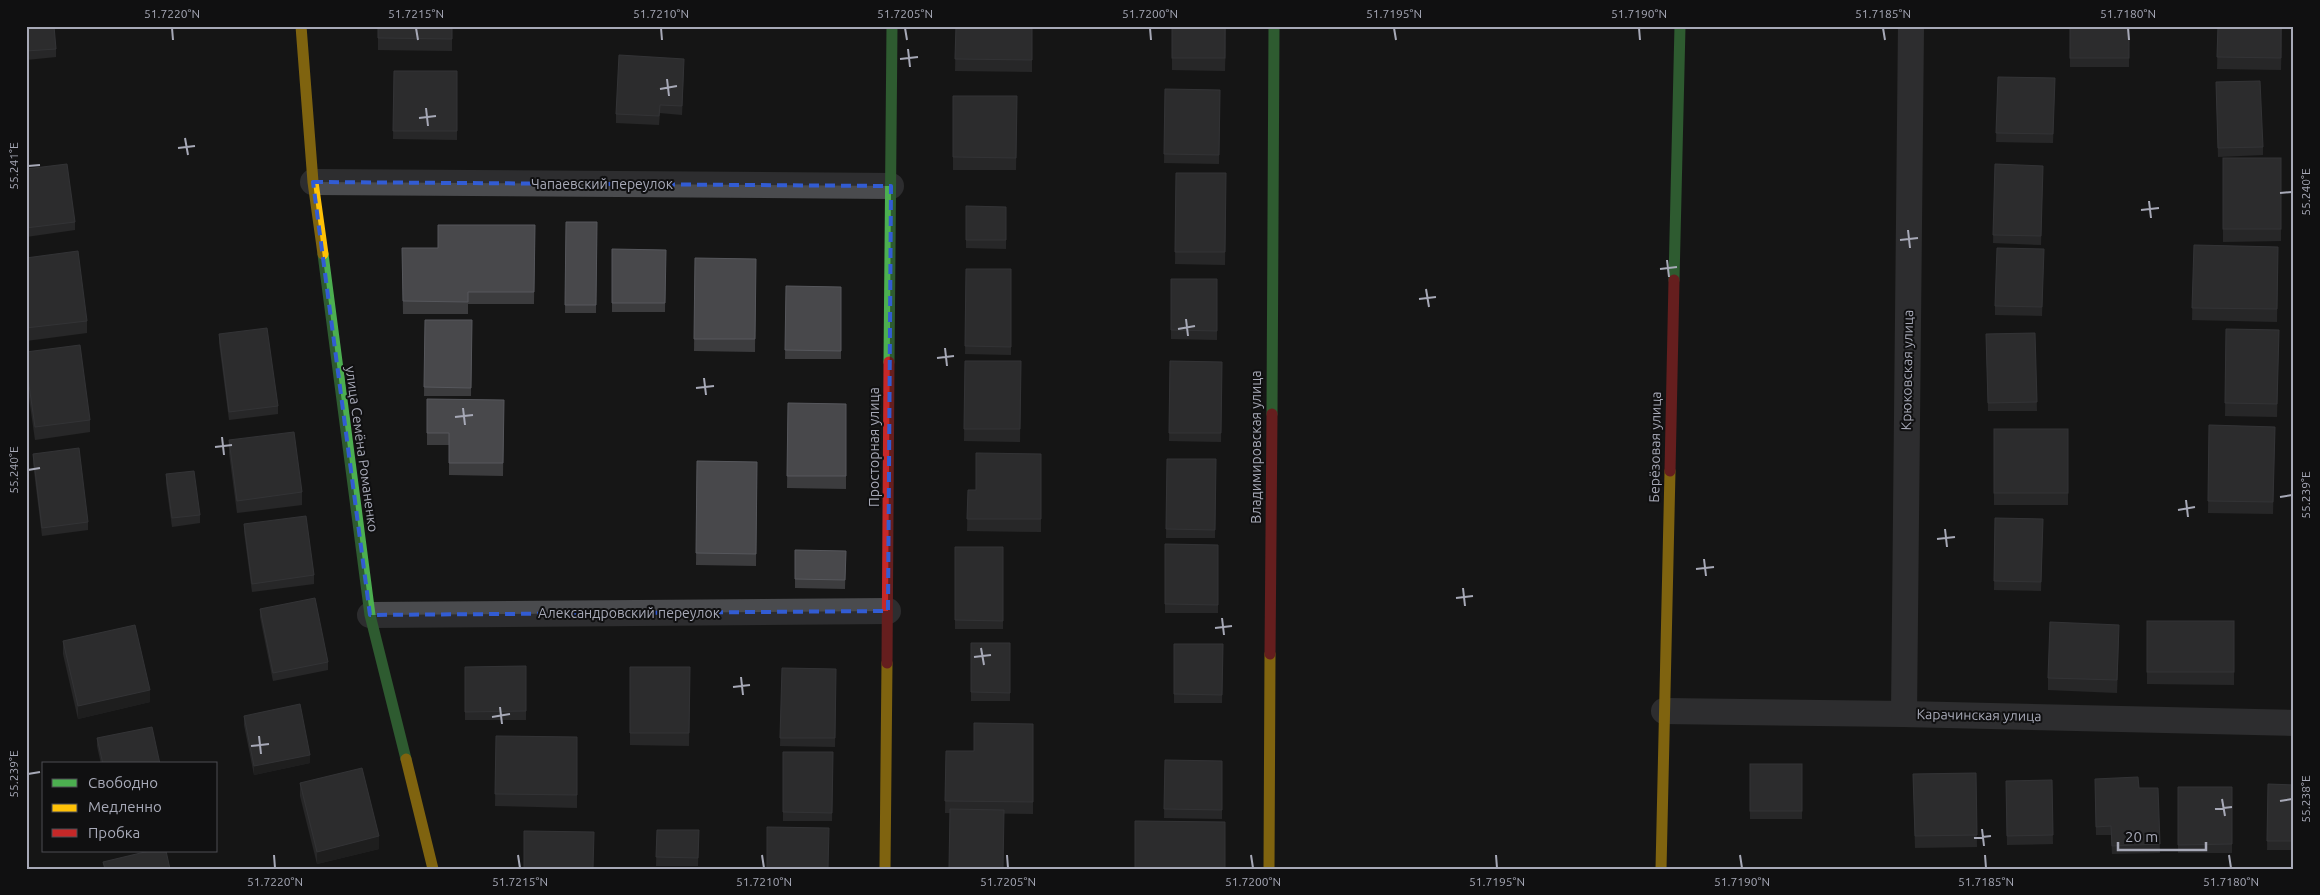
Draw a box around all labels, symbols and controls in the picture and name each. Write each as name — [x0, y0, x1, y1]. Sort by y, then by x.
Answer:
text: 51.7220°N — [144, 7, 200, 20]
text: 51.7215°N — [388, 7, 444, 20]
text: 51.7210°N — [633, 7, 689, 20]
text: 51.7205°N — [877, 7, 933, 20]
text: 51.7200°N — [1122, 7, 1178, 20]
text: 51.7195°N — [1366, 7, 1422, 20]
text: 51.7190°N — [1611, 7, 1667, 20]
text: 51.7185°N — [1855, 7, 1911, 20]
text: 51.7180°N — [2100, 7, 2156, 20]
text: 55.241°E — [7, 142, 20, 190]
text: 55.240°E — [2299, 168, 2312, 216]
street label: Чапаевский переулок — [531, 176, 673, 192]
street label: Крюковская улица — [1898, 310, 1916, 430]
street label: улица Семёна Романенко — [342, 365, 382, 533]
street label: Владимировская улица — [1248, 370, 1264, 524]
street label: Просторная улица — [866, 387, 882, 507]
street label: Берёзовая улица — [1646, 391, 1664, 503]
text: 55.240°E — [7, 446, 20, 494]
text: 55.239°E — [2299, 471, 2312, 519]
street label: Александровский переулок — [538, 605, 720, 621]
street label: Карачинская улица — [1916, 706, 2042, 724]
text: 55.239°E — [7, 750, 20, 798]
legend — [42, 762, 218, 852]
text: Свободно — [88, 774, 158, 791]
text: 55.238°E — [2299, 775, 2312, 823]
text: Медленно — [88, 798, 162, 815]
scale bar — [2118, 820, 2205, 852]
text: Пробка — [88, 824, 140, 841]
text: 20 m — [2125, 828, 2158, 845]
text: 51.7220°N — [247, 875, 303, 888]
text: 51.7215°N — [492, 875, 548, 888]
text: 51.7210°N — [736, 875, 792, 888]
text: 51.7205°N — [980, 875, 1036, 888]
text: 51.7200°N — [1225, 875, 1281, 888]
text: 51.7195°N — [1469, 875, 1525, 888]
text: 51.7190°N — [1714, 875, 1770, 888]
text: 51.7185°N — [1958, 875, 2014, 888]
text: 51.7180°N — [2203, 875, 2259, 888]

